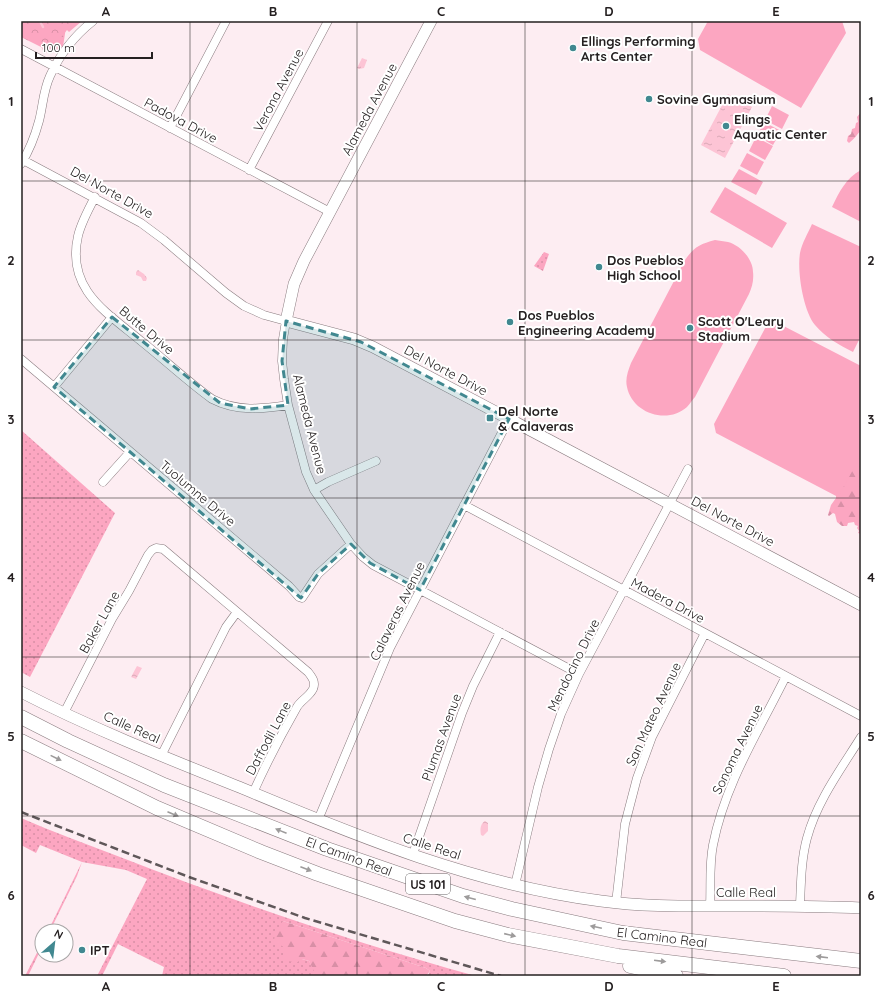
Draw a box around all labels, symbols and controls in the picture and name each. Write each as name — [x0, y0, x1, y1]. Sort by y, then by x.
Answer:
text: A — [102, 3, 111, 19]
text: B — [269, 3, 277, 19]
text: C — [437, 3, 445, 19]
text: D — [604, 3, 614, 19]
text: E — [772, 3, 780, 19]
place label: Ellings Performing Arts Center — [581, 33, 696, 64]
scale bar — [36, 34, 152, 60]
text: 100 m — [42, 40, 75, 55]
marker: Ellings Performing Arts Center — [568, 43, 578, 53]
street label: Verona Avenue — [249, 46, 307, 134]
street label: Alameda Avenue — [338, 60, 400, 158]
place label: Sovine Gymnasium — [657, 91, 776, 107]
text: 1 — [8, 93, 14, 109]
text: 1 — [868, 93, 874, 109]
street label: Padova Drive — [142, 94, 220, 146]
marker: Sovine Gymnasium — [644, 94, 654, 104]
place label: Elings Aquatic Center — [734, 111, 828, 142]
marker: Elings Aquatic Center — [721, 121, 731, 131]
street label: Del Norte Drive — [68, 163, 156, 221]
text: 2 — [7, 252, 15, 268]
place label: Dos Pueblos High School — [607, 252, 683, 283]
text: 2 — [867, 252, 875, 268]
marker: Dos Pueblos High School — [594, 262, 604, 272]
street label: Butte Drive — [116, 302, 178, 358]
place label: Dos Pueblos Engineering Academy — [518, 307, 655, 338]
place label: Scott O'Leary Stadium — [698, 313, 784, 344]
marker: Dos Pueblos Engineering Academy — [505, 317, 515, 327]
marker: Scott O'Leary Stadium — [685, 323, 695, 333]
street label: Del Norte Drive — [402, 341, 490, 399]
street label: Alameda Avenue — [290, 372, 330, 476]
place label: Del Norte & Calaveras — [498, 403, 574, 434]
text: 3 — [8, 411, 15, 427]
text: 3 — [868, 411, 875, 427]
marker: Del Norte & Calaveras — [485, 413, 495, 423]
street label: Tuolumne Drive — [157, 457, 239, 529]
street label: Del Norte Drive — [689, 492, 777, 550]
street label: Calaveras Avenue — [366, 559, 428, 663]
text: 4 — [7, 569, 15, 585]
text: 4 — [867, 569, 875, 585]
street label: Madera Drive — [628, 574, 708, 626]
street label: Baker Lane — [75, 588, 123, 656]
street label: Mendocino Drive — [544, 616, 602, 714]
street label: San Mateo Avenue — [622, 660, 684, 768]
street label: Plumas Avenue — [418, 691, 464, 783]
street label: Daffodil Lane — [242, 698, 294, 778]
street label: Sonoma Avenue — [708, 701, 766, 797]
street label: Calle Real — [101, 707, 163, 747]
text: 5 — [7, 728, 15, 744]
text: 5 — [867, 728, 875, 744]
one-way arrow — [50, 755, 62, 761]
one-way arrow — [168, 812, 180, 818]
one-way arrow — [275, 828, 287, 834]
street label: Calle Real — [401, 829, 463, 863]
street label: El Camino Real — [304, 833, 394, 879]
one-way arrow — [301, 867, 313, 873]
road number: US 101 — [406, 874, 450, 894]
street label: Calle Real — [716, 884, 776, 900]
text: 6 — [7, 887, 15, 903]
text: 6 — [867, 887, 875, 903]
one-way arrow — [463, 895, 475, 901]
north arrow — [34, 923, 74, 963]
one-way arrow — [590, 924, 602, 930]
street label: El Camino Real — [616, 924, 708, 950]
text: N — [52, 926, 66, 942]
one-way arrow — [503, 933, 516, 939]
place label: IPT — [90, 942, 110, 958]
marker: IPT — [77, 945, 87, 955]
one-way arrow — [816, 954, 828, 960]
one-way arrow — [654, 958, 666, 965]
text: A — [102, 978, 111, 994]
text: B — [269, 978, 277, 994]
text: C — [437, 978, 445, 994]
text: D — [604, 978, 614, 994]
text: E — [772, 978, 780, 994]

